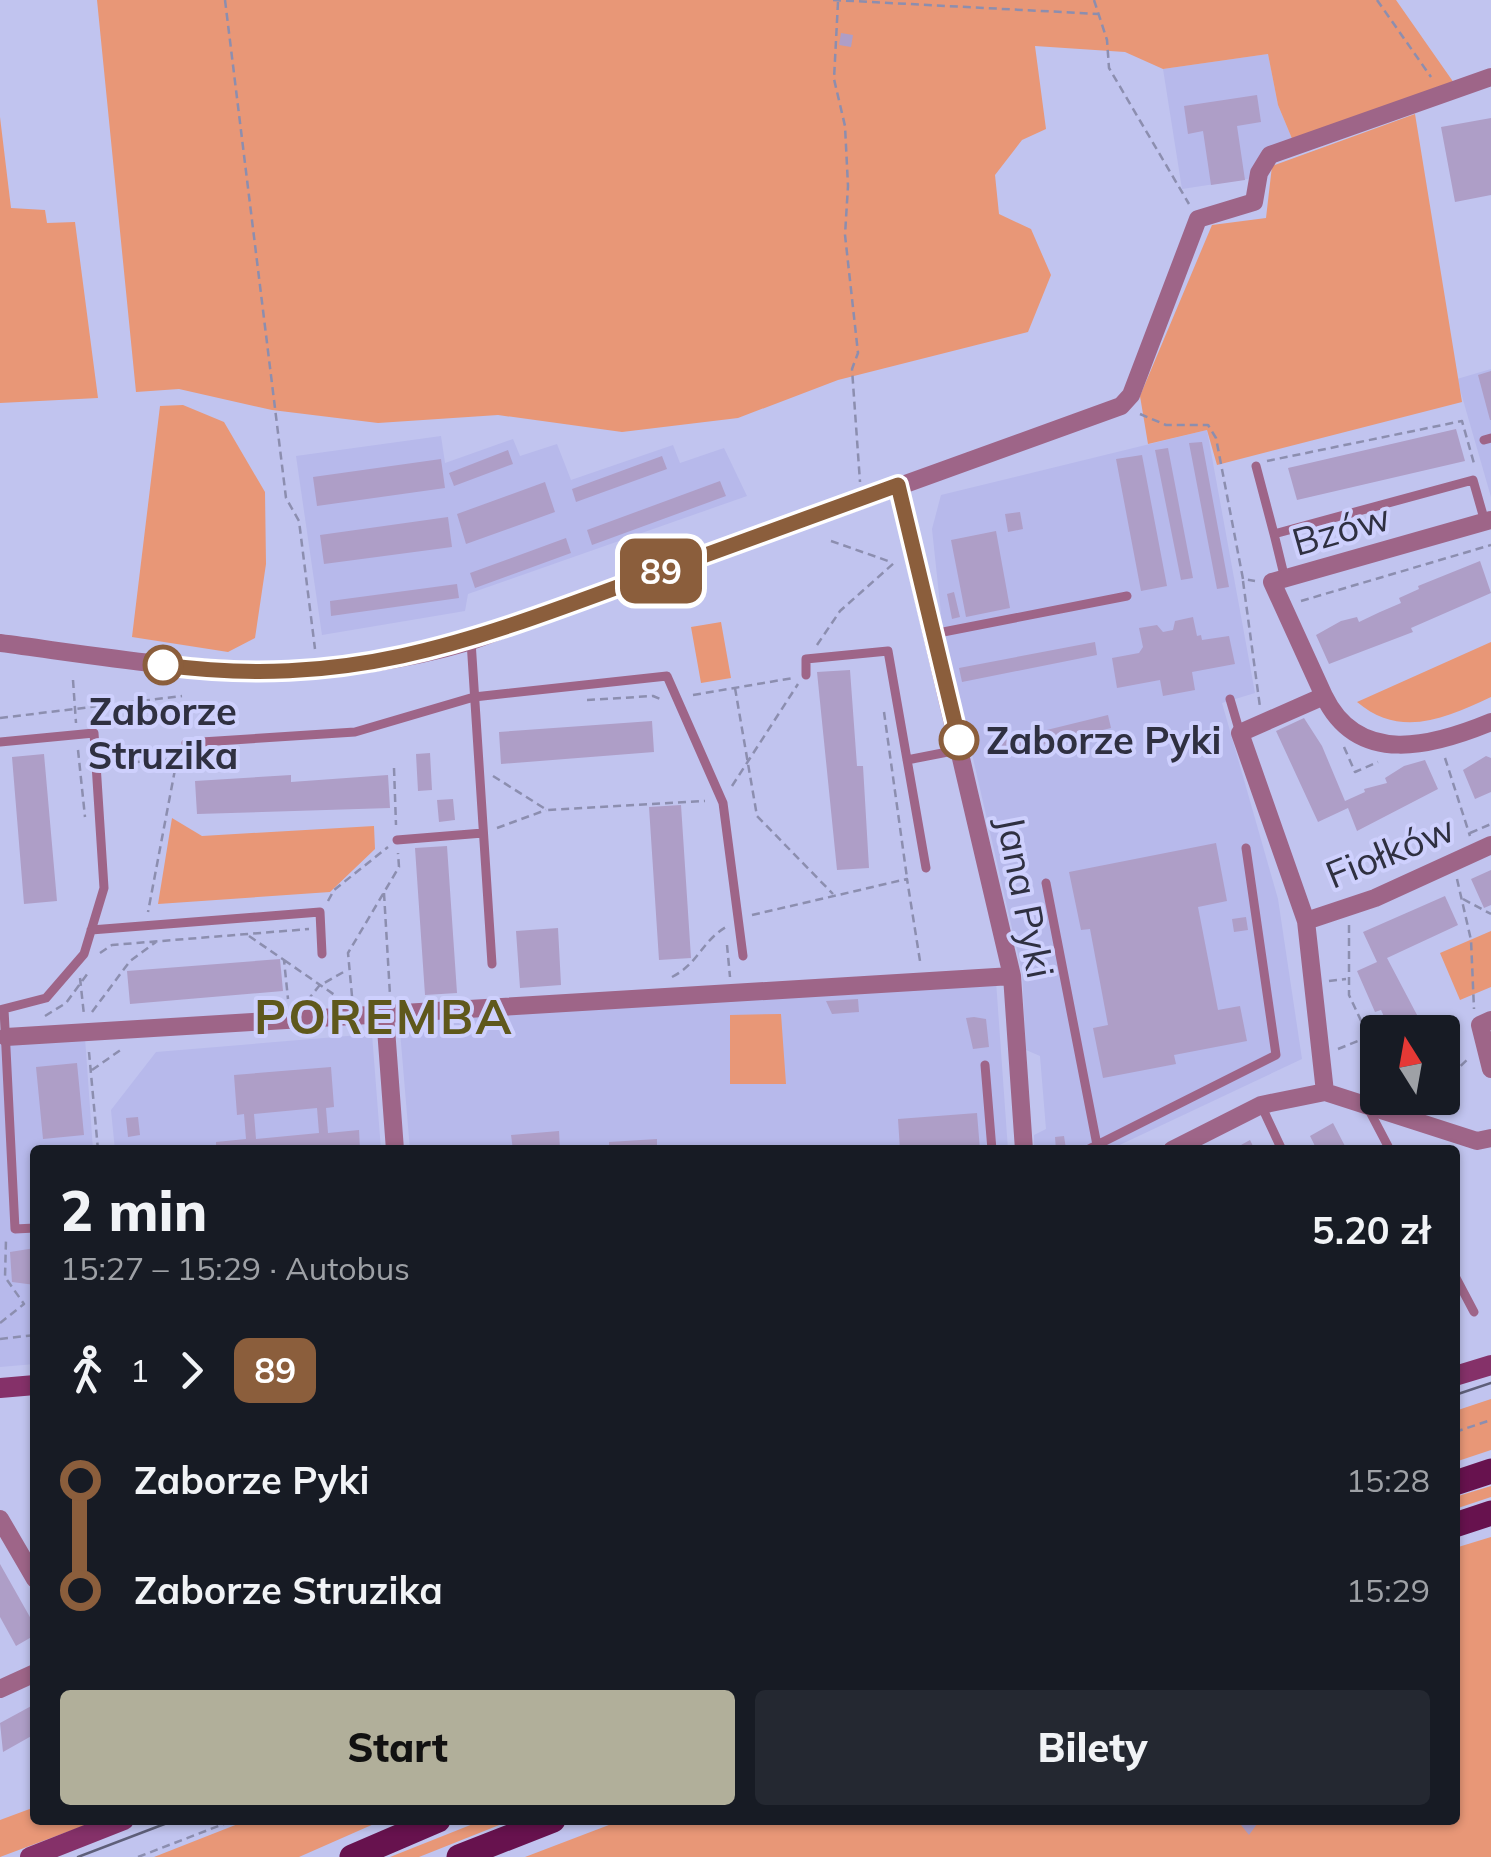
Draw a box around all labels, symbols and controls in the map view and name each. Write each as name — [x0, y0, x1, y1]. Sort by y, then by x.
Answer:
street label: Bzów — [1287, 492, 1395, 566]
line badge: 89 — [616, 538, 706, 604]
text: 89 — [640, 549, 682, 593]
marker: Zaborze Struzika — [144, 646, 182, 684]
place label: Zaborze Struzika — [88, 687, 238, 779]
place label: Zaborze Pyki — [986, 716, 1221, 764]
marker: Zaborze Pyki — [940, 721, 978, 759]
street label: Fiołków — [1319, 804, 1461, 898]
street label: Jana Pyki — [987, 812, 1065, 982]
district label: POREMBA — [254, 986, 514, 1046]
north arrow — [1360, 1015, 1460, 1115]
map controls — [1360, 1015, 1460, 1115]
text: 2 min — [60, 1176, 207, 1245]
text: 5.20 zł — [1312, 1206, 1430, 1254]
text: 15:27 – 15:29 · Autobus — [60, 1248, 410, 1288]
icon: walk — [60, 1343, 115, 1398]
icon: forward — [164, 1343, 219, 1398]
text: 89 — [254, 1348, 296, 1392]
text: 1 — [130, 1350, 149, 1390]
text: Zaborze Pyki — [134, 1456, 369, 1504]
text: 15:28 — [1346, 1460, 1430, 1500]
text: Zaborze Struzika — [134, 1566, 443, 1614]
text: 15:29 — [1346, 1570, 1430, 1610]
button: Start — [60, 1690, 735, 1805]
button: Bilety — [755, 1690, 1430, 1805]

